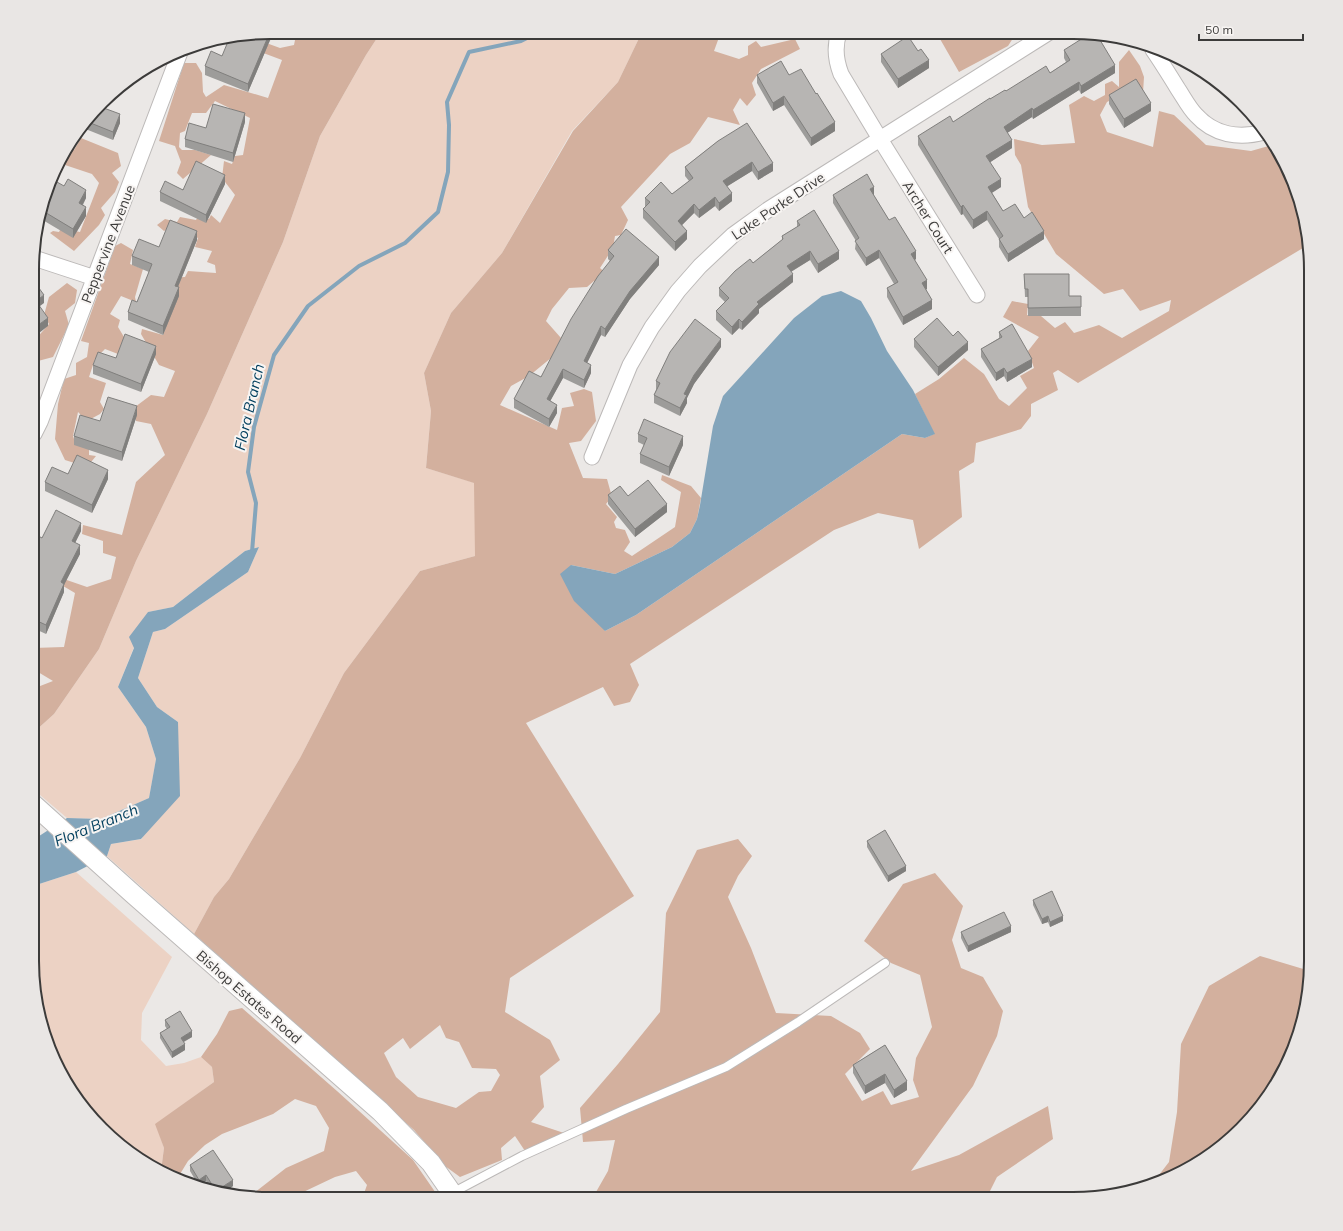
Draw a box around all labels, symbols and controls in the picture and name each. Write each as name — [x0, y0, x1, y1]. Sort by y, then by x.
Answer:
scale bar — [1199, 16, 1303, 42]
text: 50 m — [1205, 22, 1233, 37]
street label: Lake Parke Drive — [728, 168, 828, 244]
street label: Archer Court — [899, 177, 957, 257]
street label: Peppervine Avenue — [77, 182, 139, 306]
water label: Flora Branch — [230, 362, 268, 452]
water label: Flora Branch — [51, 800, 141, 850]
street label: Bishop Estates Road — [193, 946, 305, 1048]

